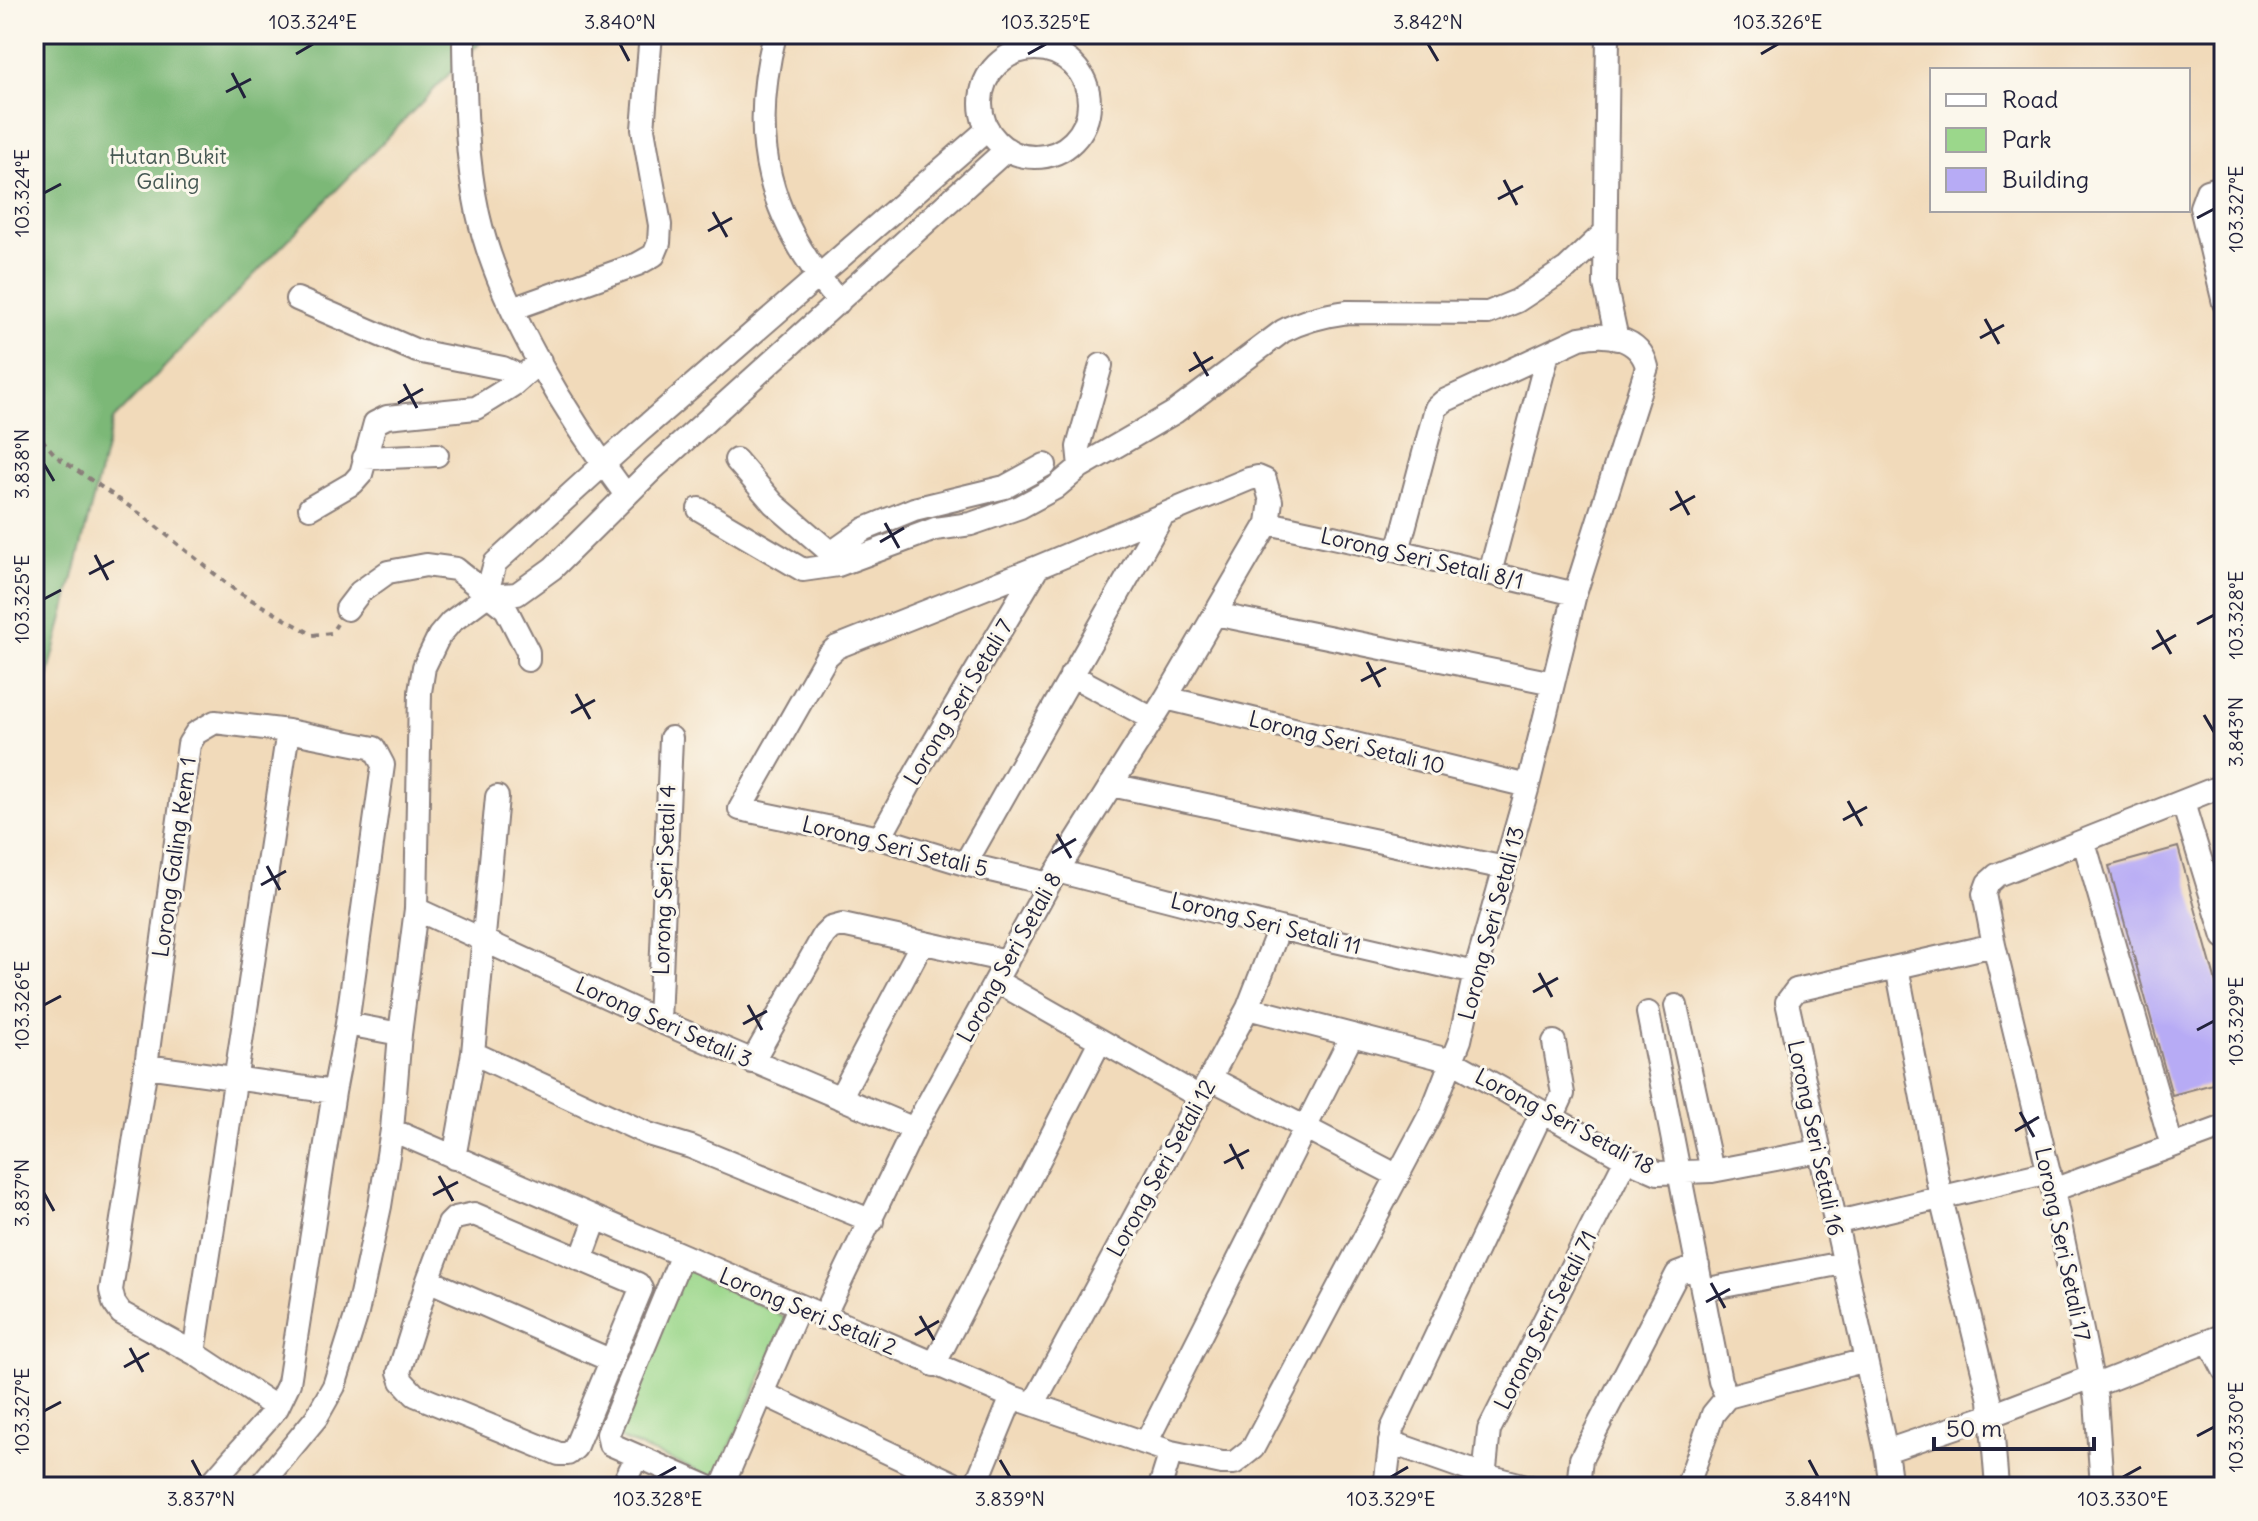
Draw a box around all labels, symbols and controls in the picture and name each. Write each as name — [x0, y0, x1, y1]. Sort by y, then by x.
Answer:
text: 103.324°E — [269, 9, 357, 34]
text: 3.840°N — [584, 9, 656, 34]
text: 103.325°E — [1002, 9, 1090, 34]
text: 3.842°N — [1393, 9, 1463, 34]
text: 103.326°E — [1734, 9, 1822, 34]
legend — [1930, 68, 2190, 212]
text: Road — [2002, 84, 2058, 114]
text: Park — [2002, 124, 2052, 154]
park label: Hutan Bukit Galing — [109, 142, 227, 195]
text: 103.324°E — [9, 149, 34, 237]
text: Building — [2002, 164, 2089, 194]
text: 103.327°E — [2223, 165, 2248, 253]
text: 3.838°N — [9, 429, 34, 499]
street label: Lorong Seri Setali 8/1 — [1318, 521, 1526, 595]
text: 103.325°E — [9, 555, 34, 643]
text: 103.328°E — [2223, 571, 2248, 659]
street label: Lorong Seri Setali 7 — [897, 614, 1019, 790]
text: 3.843°N — [2223, 697, 2248, 767]
street label: Lorong Seri Setali 10 — [1246, 704, 1448, 780]
street label: Lorong Galing Kem 1 — [146, 755, 202, 959]
street label: Lorong Seri Setali 4 — [647, 784, 681, 976]
street label: Lorong Seri Setali 5 — [799, 809, 991, 883]
street label: Lorong Seri Setali 13 — [1452, 823, 1530, 1023]
street label: Lorong Seri Setali 8 — [951, 867, 1067, 1047]
street label: Lorong Seri Setali 11 — [1168, 886, 1364, 960]
text: 103.326°E — [9, 961, 34, 1049]
street label: Lorong Seri Setali 3 — [571, 970, 757, 1074]
text: 103.329°E — [2223, 977, 2248, 1065]
street label: Lorong Seri Setali 16 — [1782, 1038, 1850, 1238]
street label: Lorong Seri Setali 18 — [1470, 1062, 1660, 1180]
street label: Lorong Seri Setali 12 — [1101, 1074, 1221, 1262]
street label: Lorong Seri Setali 17 — [2029, 1145, 2097, 1344]
text: 3.837°N — [9, 1159, 34, 1227]
street label: Lorong Seri Setali 71 — [1488, 1226, 1602, 1414]
street label: Lorong Seri Setali 2 — [715, 1261, 901, 1361]
text: 103.327°E — [9, 1367, 34, 1455]
text: 103.330°E — [2223, 1382, 2248, 1472]
scale bar — [1934, 1401, 2094, 1451]
text: 50 m — [1946, 1413, 2002, 1443]
text: 3.837°N — [167, 1486, 235, 1511]
text: 103.328°E — [614, 1486, 702, 1511]
text: 3.839°N — [975, 1486, 1045, 1511]
text: 103.329°E — [1347, 1486, 1435, 1511]
text: 3.841°N — [1785, 1486, 1851, 1511]
text: 103.330°E — [2078, 1486, 2168, 1511]

